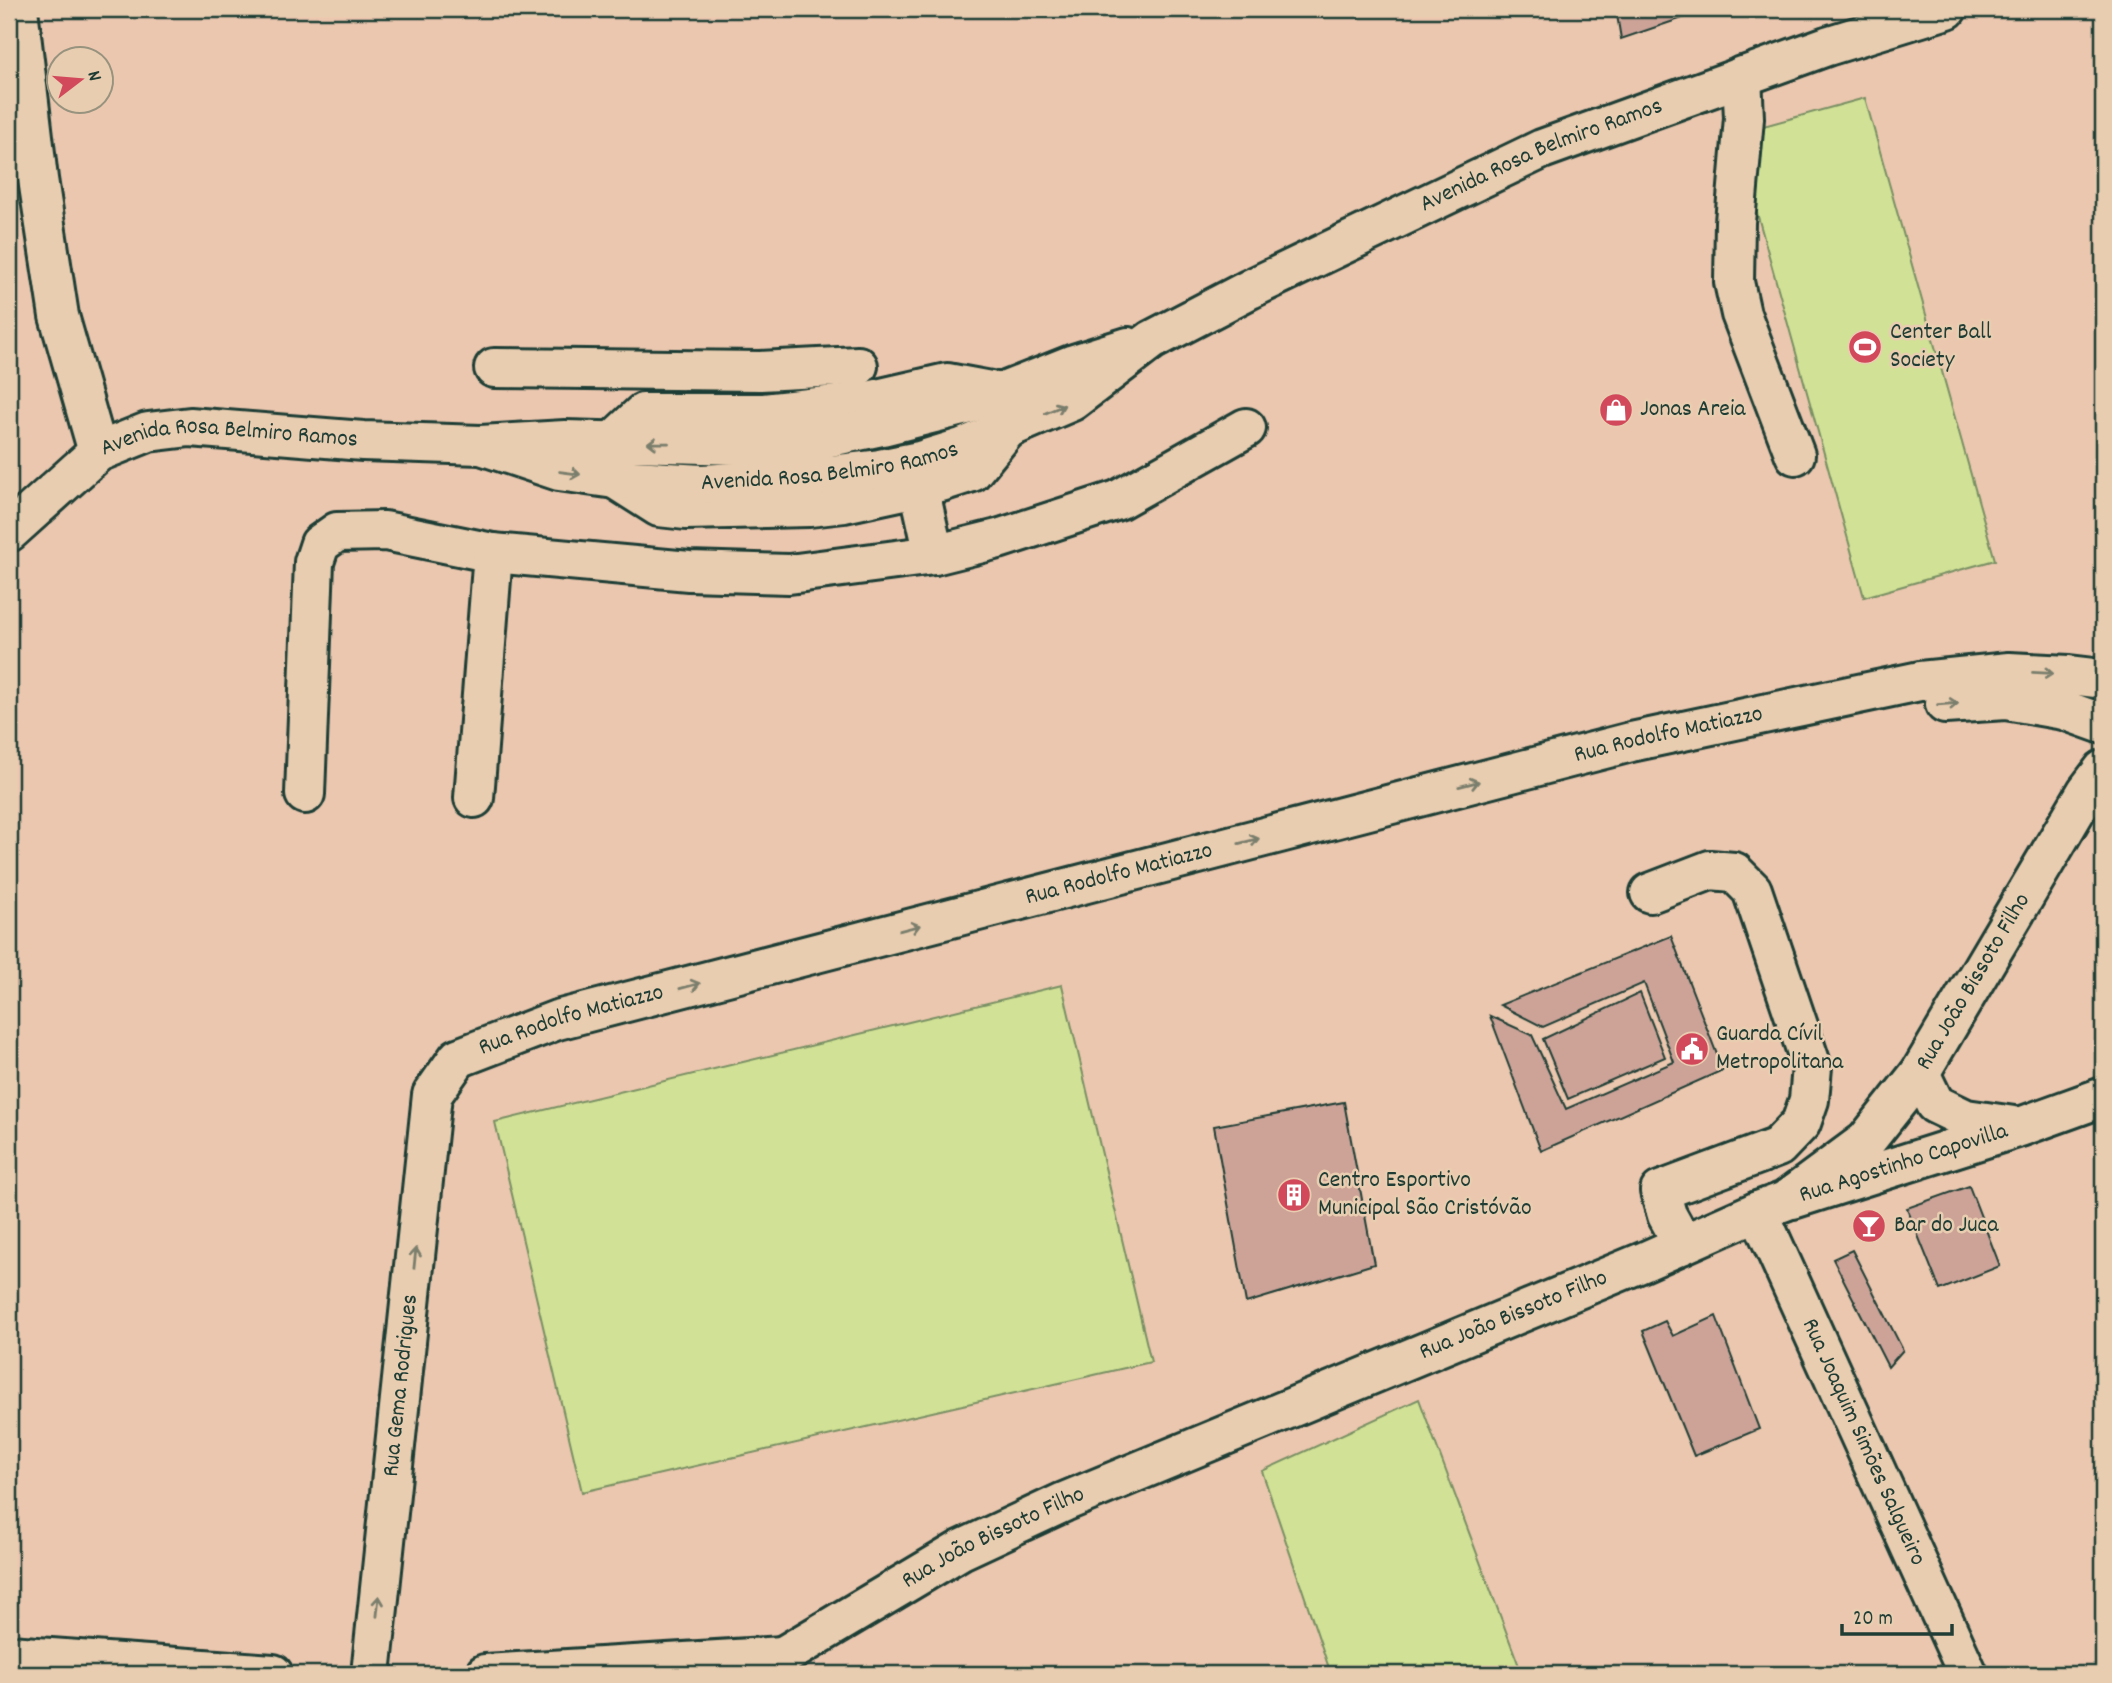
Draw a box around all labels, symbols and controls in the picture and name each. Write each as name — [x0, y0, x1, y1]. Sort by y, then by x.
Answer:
north arrow — [46, 46, 116, 116]
text: N — [79, 68, 107, 85]
street label: Avenida Rosa Belmiro Ramos — [1415, 90, 1667, 222]
place label: Center Ball Society — [1890, 316, 1992, 378]
sports icon: Center Ball Society — [1846, 328, 1884, 366]
shop icon: Jonas Areia — [1597, 391, 1635, 429]
place label: Jonas Areia — [1640, 393, 1746, 427]
one-way arrow — [1043, 401, 1065, 414]
street label: Avenida Rosa Belmiro Ramos — [96, 410, 359, 466]
street label: Avenida Rosa Belmiro Ramos — [700, 433, 963, 501]
one-way arrow — [647, 437, 670, 450]
one-way arrow — [558, 467, 581, 480]
one-way arrow — [2032, 667, 2055, 680]
one-way arrow — [1936, 697, 1959, 710]
street label: Rua Rodolfo Matiazzo — [1571, 698, 1766, 773]
one-way arrow — [1458, 777, 1480, 790]
street label: Rua Rodolfo Matiazzo — [1022, 834, 1216, 915]
one-way arrow — [1237, 834, 1260, 847]
street label: Rua João Bissoto Filho — [1908, 887, 2040, 1077]
one-way arrow — [899, 921, 921, 934]
street label: Rua Rodolfo Matiazzo — [474, 976, 667, 1065]
one-way arrow — [678, 979, 701, 992]
place label: Guarda Cívil Metropolitana — [1716, 1018, 1844, 1080]
public building icon: Guarda Cívil Metropolitana — [1673, 1030, 1711, 1068]
street label: Rua Agostinho Capovilla — [1795, 1115, 2013, 1213]
place label: Centro Esportivo Municipal São Cristóvão — [1318, 1164, 1532, 1226]
building icon: Centro Esportivo Municipal São Cristóvão — [1275, 1176, 1313, 1214]
bar icon: Bar do Juca — [1850, 1207, 1888, 1245]
place label: Bar do Juca — [1894, 1209, 1999, 1243]
one-way arrow — [409, 1247, 422, 1270]
street label: Rua João Bissoto Filho — [1414, 1261, 1613, 1370]
street label: Rua Gema Rodrigues — [375, 1293, 428, 1479]
street label: Rua Joaquim Simões Salgueiro — [1792, 1313, 1934, 1572]
street label: Rua João Bissoto Filho — [896, 1478, 1090, 1598]
scale bar — [1842, 1592, 1953, 1636]
one-way arrow — [372, 1596, 385, 1618]
text: 20 m — [1853, 1605, 1893, 1635]

